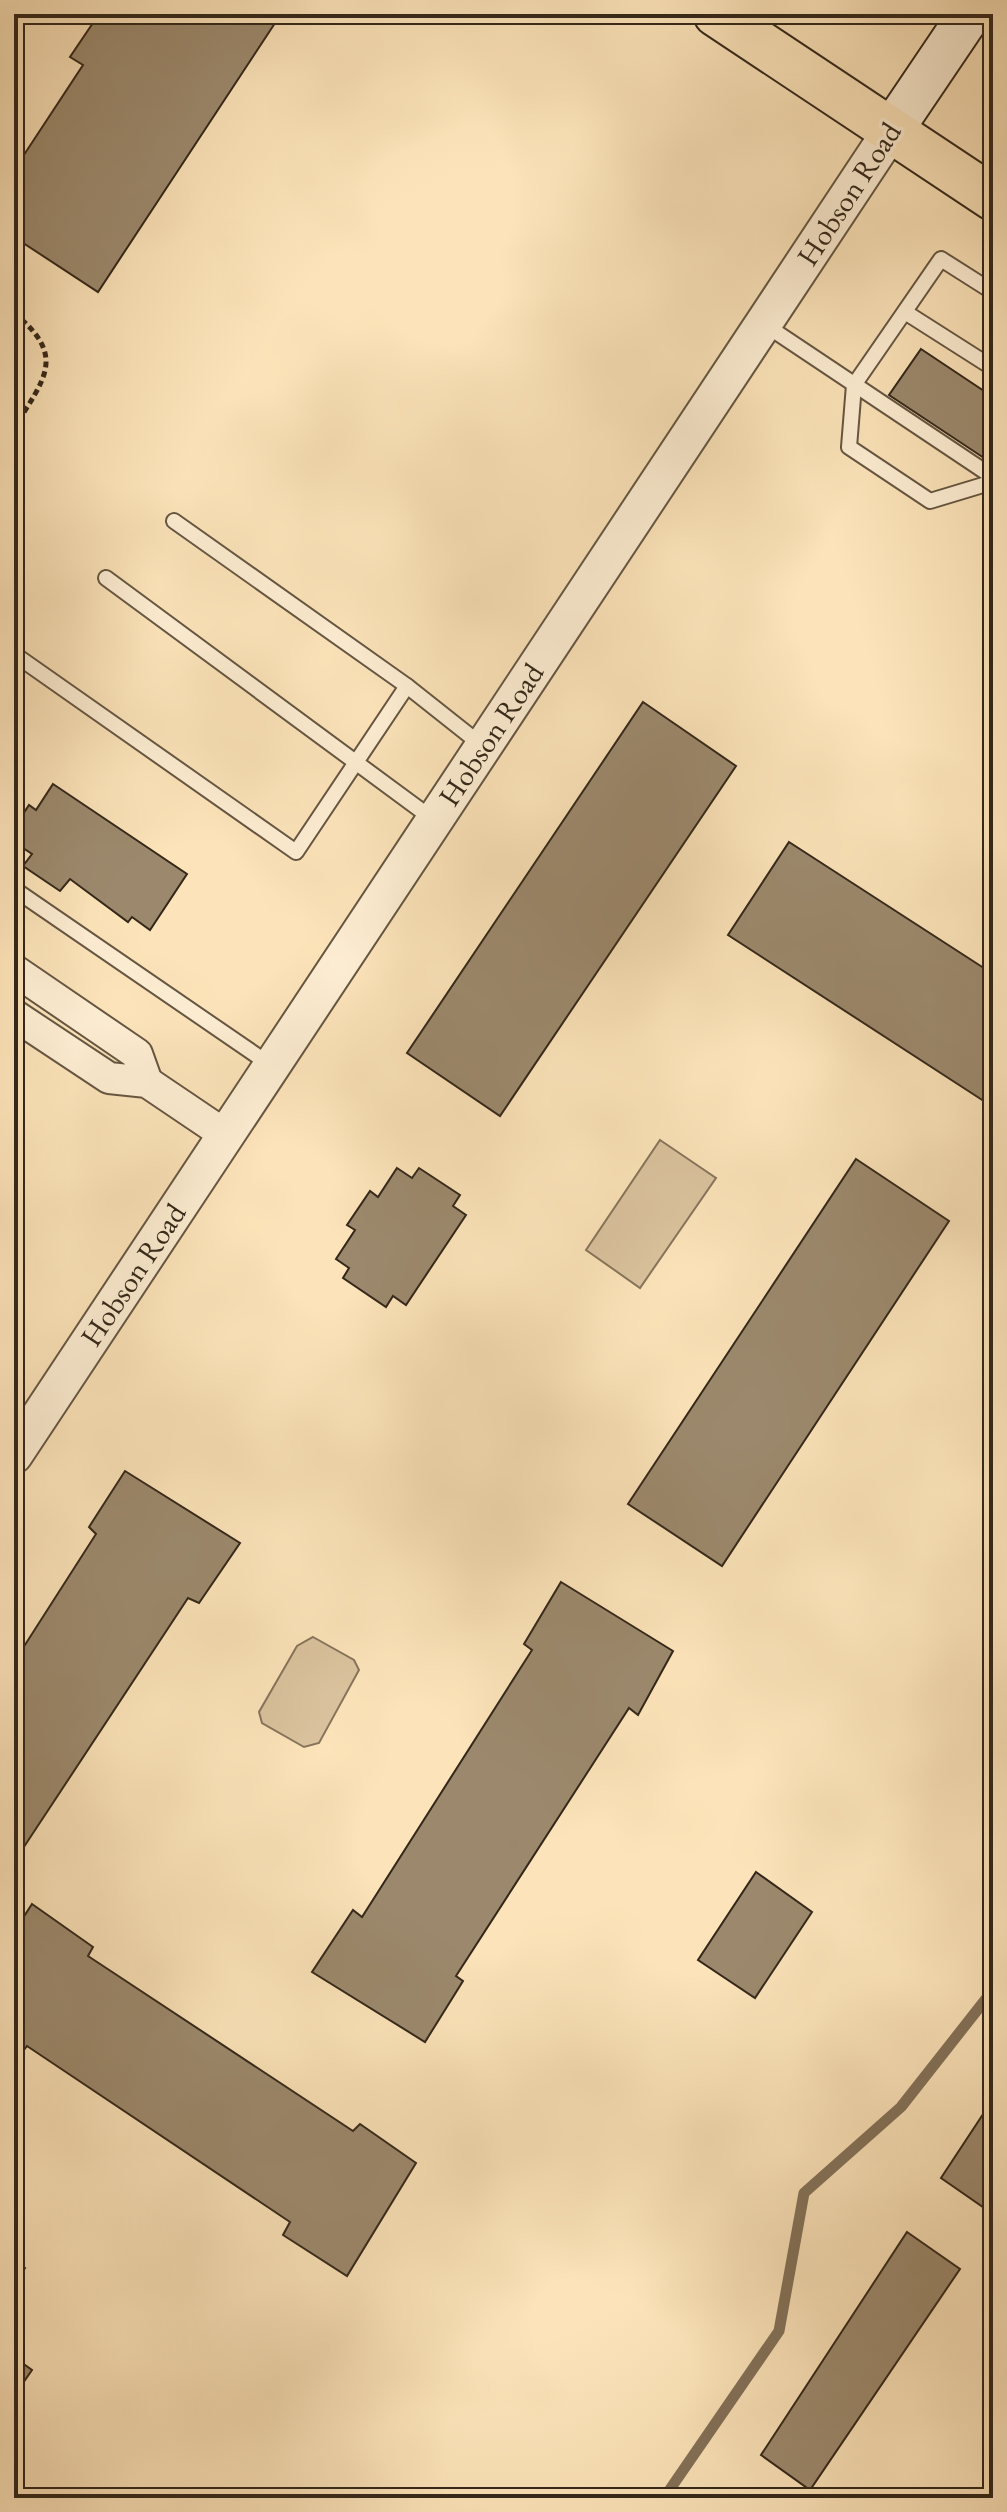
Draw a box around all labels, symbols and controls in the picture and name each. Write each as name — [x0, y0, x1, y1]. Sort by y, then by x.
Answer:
street label: Hobson Road — [788, 114, 910, 273]
street label: Hobson Road — [429, 655, 553, 813]
street label: Hobson Road — [71, 1195, 195, 1354]

